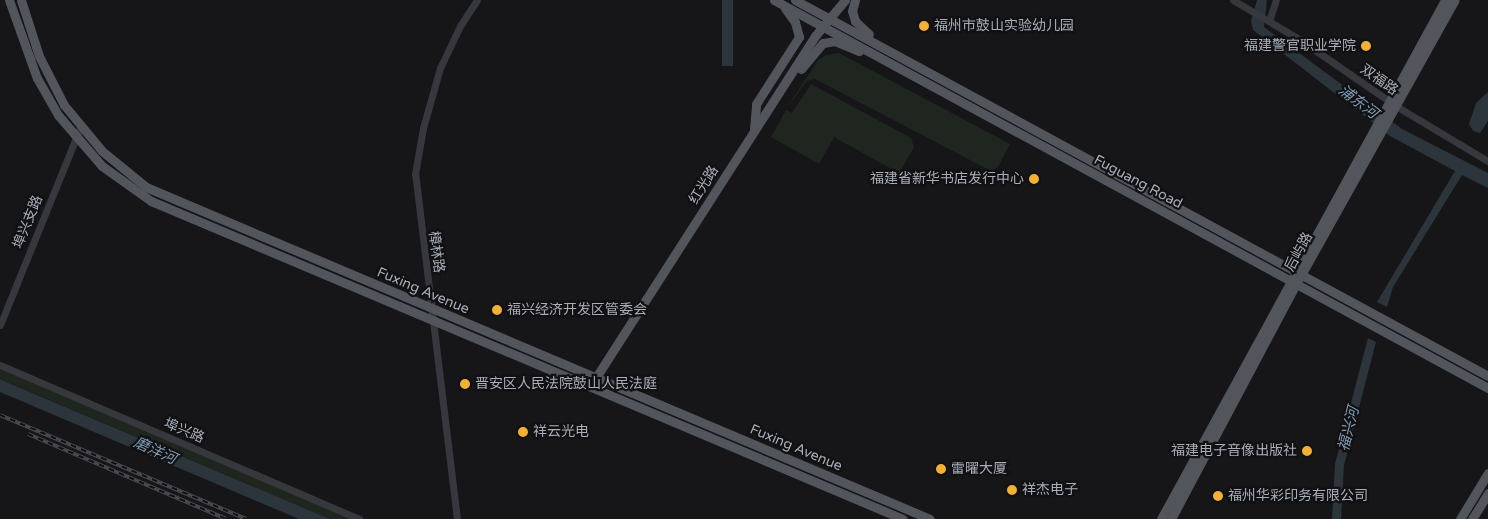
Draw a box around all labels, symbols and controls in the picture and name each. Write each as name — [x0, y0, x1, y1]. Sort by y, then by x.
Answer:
place label: 福州市鼓山实验幼儿园 — [934, 18, 1074, 34]
marker: 福州市鼓山实验幼儿园 — [918, 20, 930, 32]
place label: 福建警官职业学院 — [1244, 38, 1356, 54]
marker: 福建警官职业学院 — [1360, 40, 1372, 52]
street label: 双福路 — [1357, 61, 1401, 99]
water label: 浦东河 — [1335, 81, 1381, 123]
street label: Fuguang Road — [1091, 152, 1185, 212]
street label: 红光路 — [686, 163, 722, 207]
place label: 福建省新华书店发行中心 — [870, 171, 1024, 187]
marker: 福建省新华书店发行中心 — [1028, 173, 1040, 185]
street label: 埠兴支路 — [10, 193, 46, 251]
street label: 樟林路 — [425, 230, 447, 274]
street label: 后屿路 — [1281, 230, 1317, 274]
street label: Fuxing Avenue — [374, 264, 472, 318]
place label: 福兴经济开发区管委会 — [507, 302, 647, 318]
marker: 福兴经济开发区管委会 — [491, 304, 503, 316]
place label: 晋安区人民法院鼓山人民法庭 — [475, 376, 657, 392]
marker: 晋安区人民法院鼓山人民法庭 — [459, 378, 471, 390]
water label: 福兴河 — [1335, 405, 1363, 453]
street label: 埠兴路 — [161, 415, 207, 447]
street label: Fuxing Avenue — [747, 421, 845, 475]
place label: 祥云光电 — [533, 424, 589, 440]
marker: 祥云光电 — [517, 426, 529, 438]
water label: 磨洋河 — [131, 434, 179, 468]
place label: 福建电子音像出版社 — [1171, 443, 1297, 459]
marker: 福建电子音像出版社 — [1301, 445, 1313, 457]
place label: 雷曜大厦 — [951, 461, 1007, 477]
marker: 雷曜大厦 — [935, 463, 947, 475]
place label: 祥杰电子 — [1022, 482, 1078, 498]
marker: 祥杰电子 — [1006, 484, 1018, 496]
place label: 福州华彩印务有限公司 — [1228, 488, 1368, 504]
marker: 福州华彩印务有限公司 — [1212, 490, 1224, 502]

